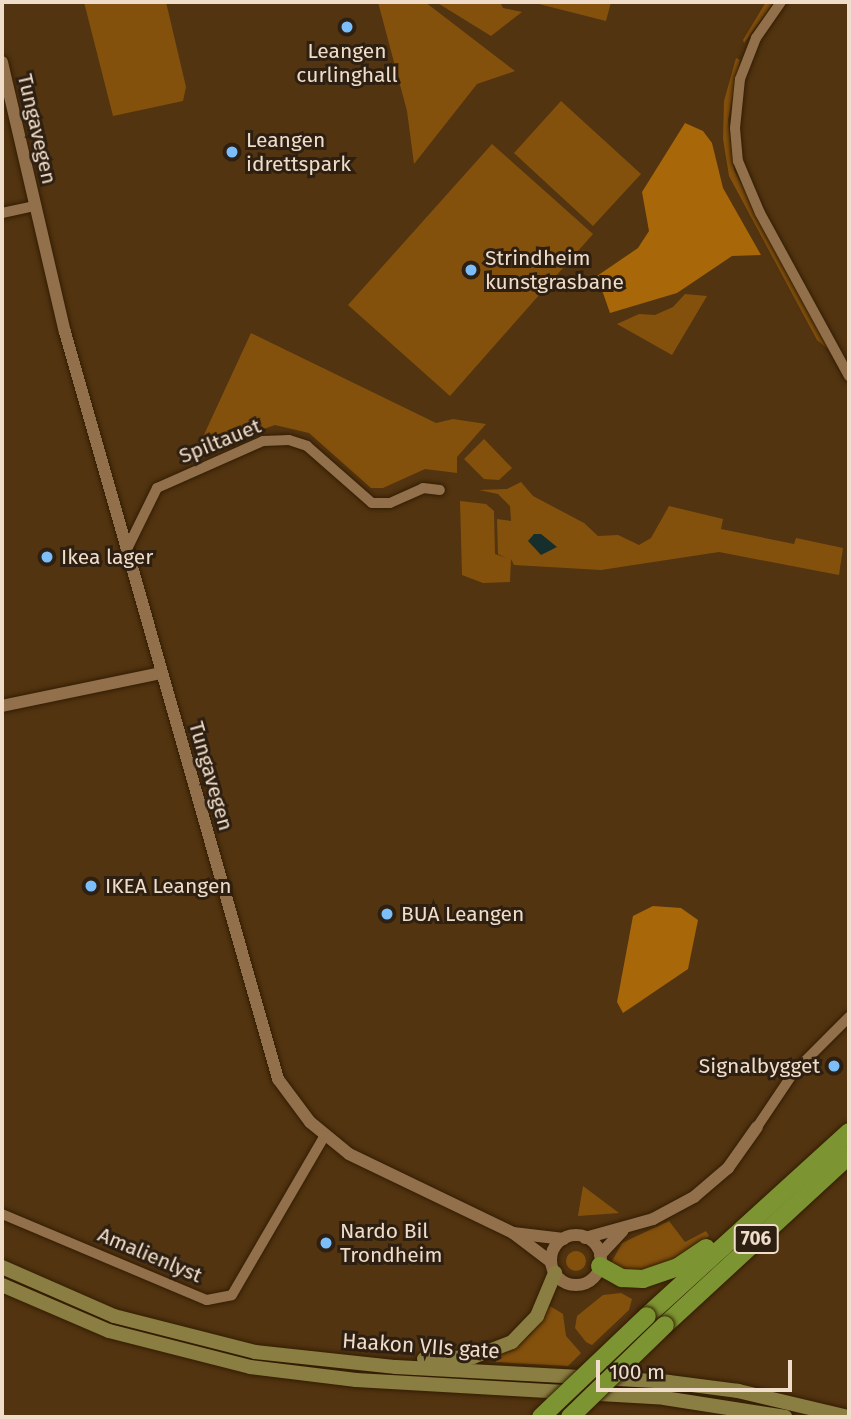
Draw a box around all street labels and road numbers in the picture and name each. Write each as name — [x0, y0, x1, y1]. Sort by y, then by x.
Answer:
street label: Tungavegen — [12, 72, 62, 186]
street label: Spiltauet — [175, 413, 265, 469]
street label: Tungavegen — [183, 719, 239, 833]
street label: Amalienlyst — [94, 1222, 206, 1288]
road number: 706 — [733, 1224, 779, 1254]
street label: Haakon VIIs gate — [341, 1328, 501, 1364]

